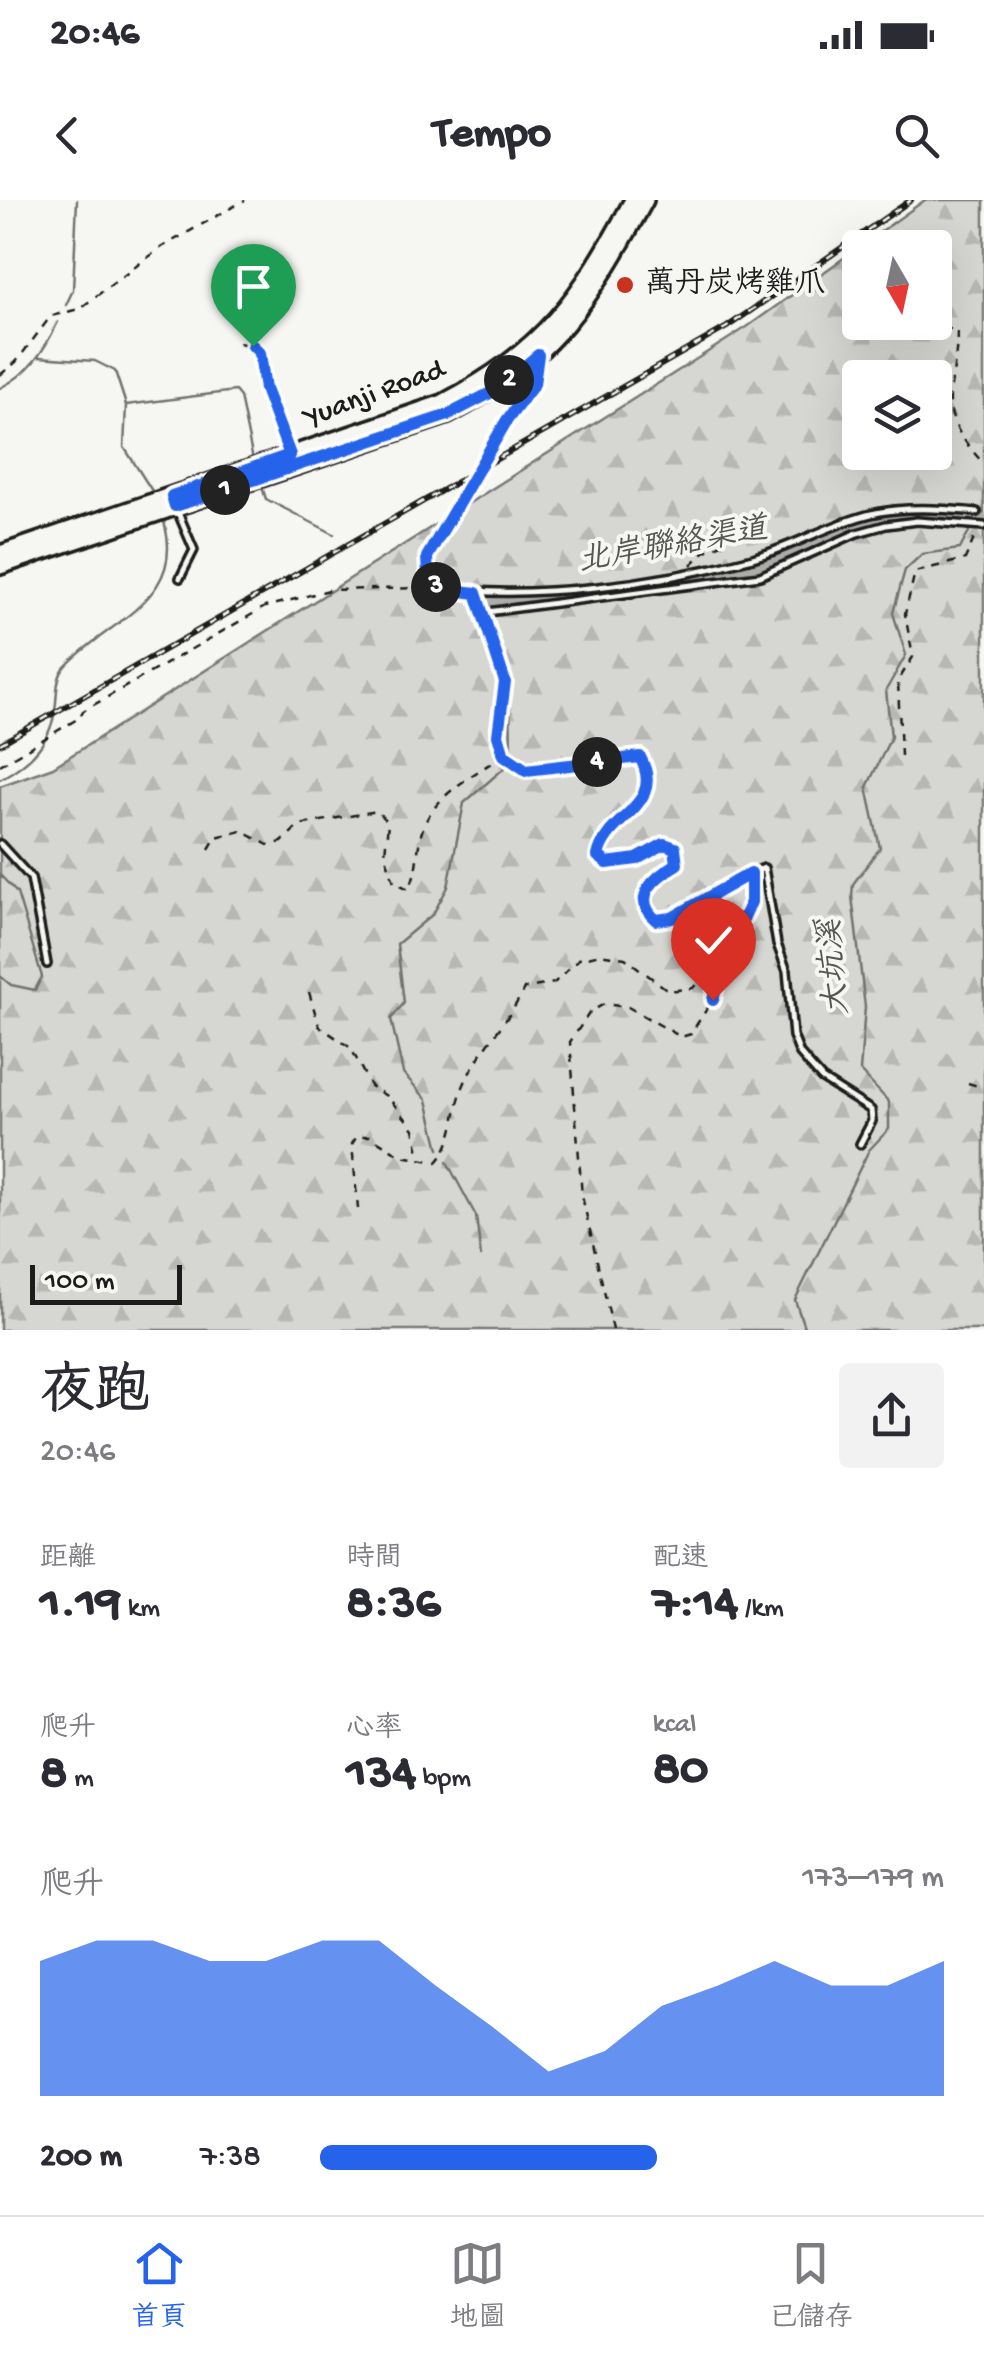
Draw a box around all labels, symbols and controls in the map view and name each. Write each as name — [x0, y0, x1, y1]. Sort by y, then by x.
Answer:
text: 20:46 — [50, 13, 139, 57]
icon: back — [40, 108, 95, 163]
icon: search — [889, 108, 944, 163]
text: Tempo — [433, 109, 551, 162]
north arrow — [842, 230, 952, 340]
map controls — [842, 230, 952, 470]
pin — [211, 244, 296, 347]
icon: arrive — [226, 259, 281, 314]
place label: 萬丹炭烤雞爪 — [645, 266, 825, 303]
marker: 萬丹炭烤雞爪 — [614, 274, 636, 296]
street label: Yuanji Road — [297, 353, 452, 438]
pin: 2 — [484, 355, 534, 405]
button: layers — [842, 360, 952, 470]
text: 2 — [502, 363, 516, 396]
pin: 1 — [200, 465, 250, 515]
text: 1 — [219, 473, 231, 506]
water label: 北岸聯絡渠道 — [575, 509, 774, 582]
pin: 3 — [411, 562, 461, 612]
text: 3 — [429, 570, 443, 603]
pin: 4 — [572, 737, 622, 787]
text: 4 — [590, 745, 604, 778]
pin — [671, 898, 756, 1001]
icon: check — [686, 913, 741, 968]
water label: 大坑溪 — [812, 916, 859, 1017]
scale bar — [30, 1260, 182, 1304]
text: 100 m — [45, 1266, 115, 1299]
button: share — [839, 1363, 944, 1468]
text: 夜跑 — [40, 1364, 150, 1428]
text: 20:46 — [40, 1434, 115, 1472]
text: 距離 — [40, 1543, 96, 1576]
text: 時間 — [346, 1543, 402, 1576]
text: 配速 — [653, 1543, 709, 1576]
text: 1.19 — [40, 1576, 121, 1635]
text: 8:36 — [346, 1576, 441, 1635]
text: 7:14 — [653, 1576, 738, 1635]
text: km — [121, 1593, 160, 1626]
text: /km — [738, 1593, 784, 1626]
text: kcal — [653, 1709, 696, 1742]
text: 爬升 — [40, 1713, 96, 1746]
text: 心率 — [346, 1713, 402, 1746]
text: 80 — [653, 1742, 708, 1801]
text: 8 — [40, 1746, 67, 1805]
text: 134 — [346, 1746, 416, 1805]
text: m — [67, 1763, 94, 1796]
text: bpm — [416, 1763, 471, 1796]
text: 173–179 m — [802, 1860, 944, 1898]
text: 爬升 — [40, 1868, 104, 1906]
text: 200 m — [40, 2139, 122, 2177]
text: 7:38 — [200, 2139, 261, 2177]
tab: 首頁 — [131, 2236, 187, 2336]
tab: 地圖 — [450, 2236, 506, 2336]
tab: 已儲存 — [769, 2236, 853, 2336]

